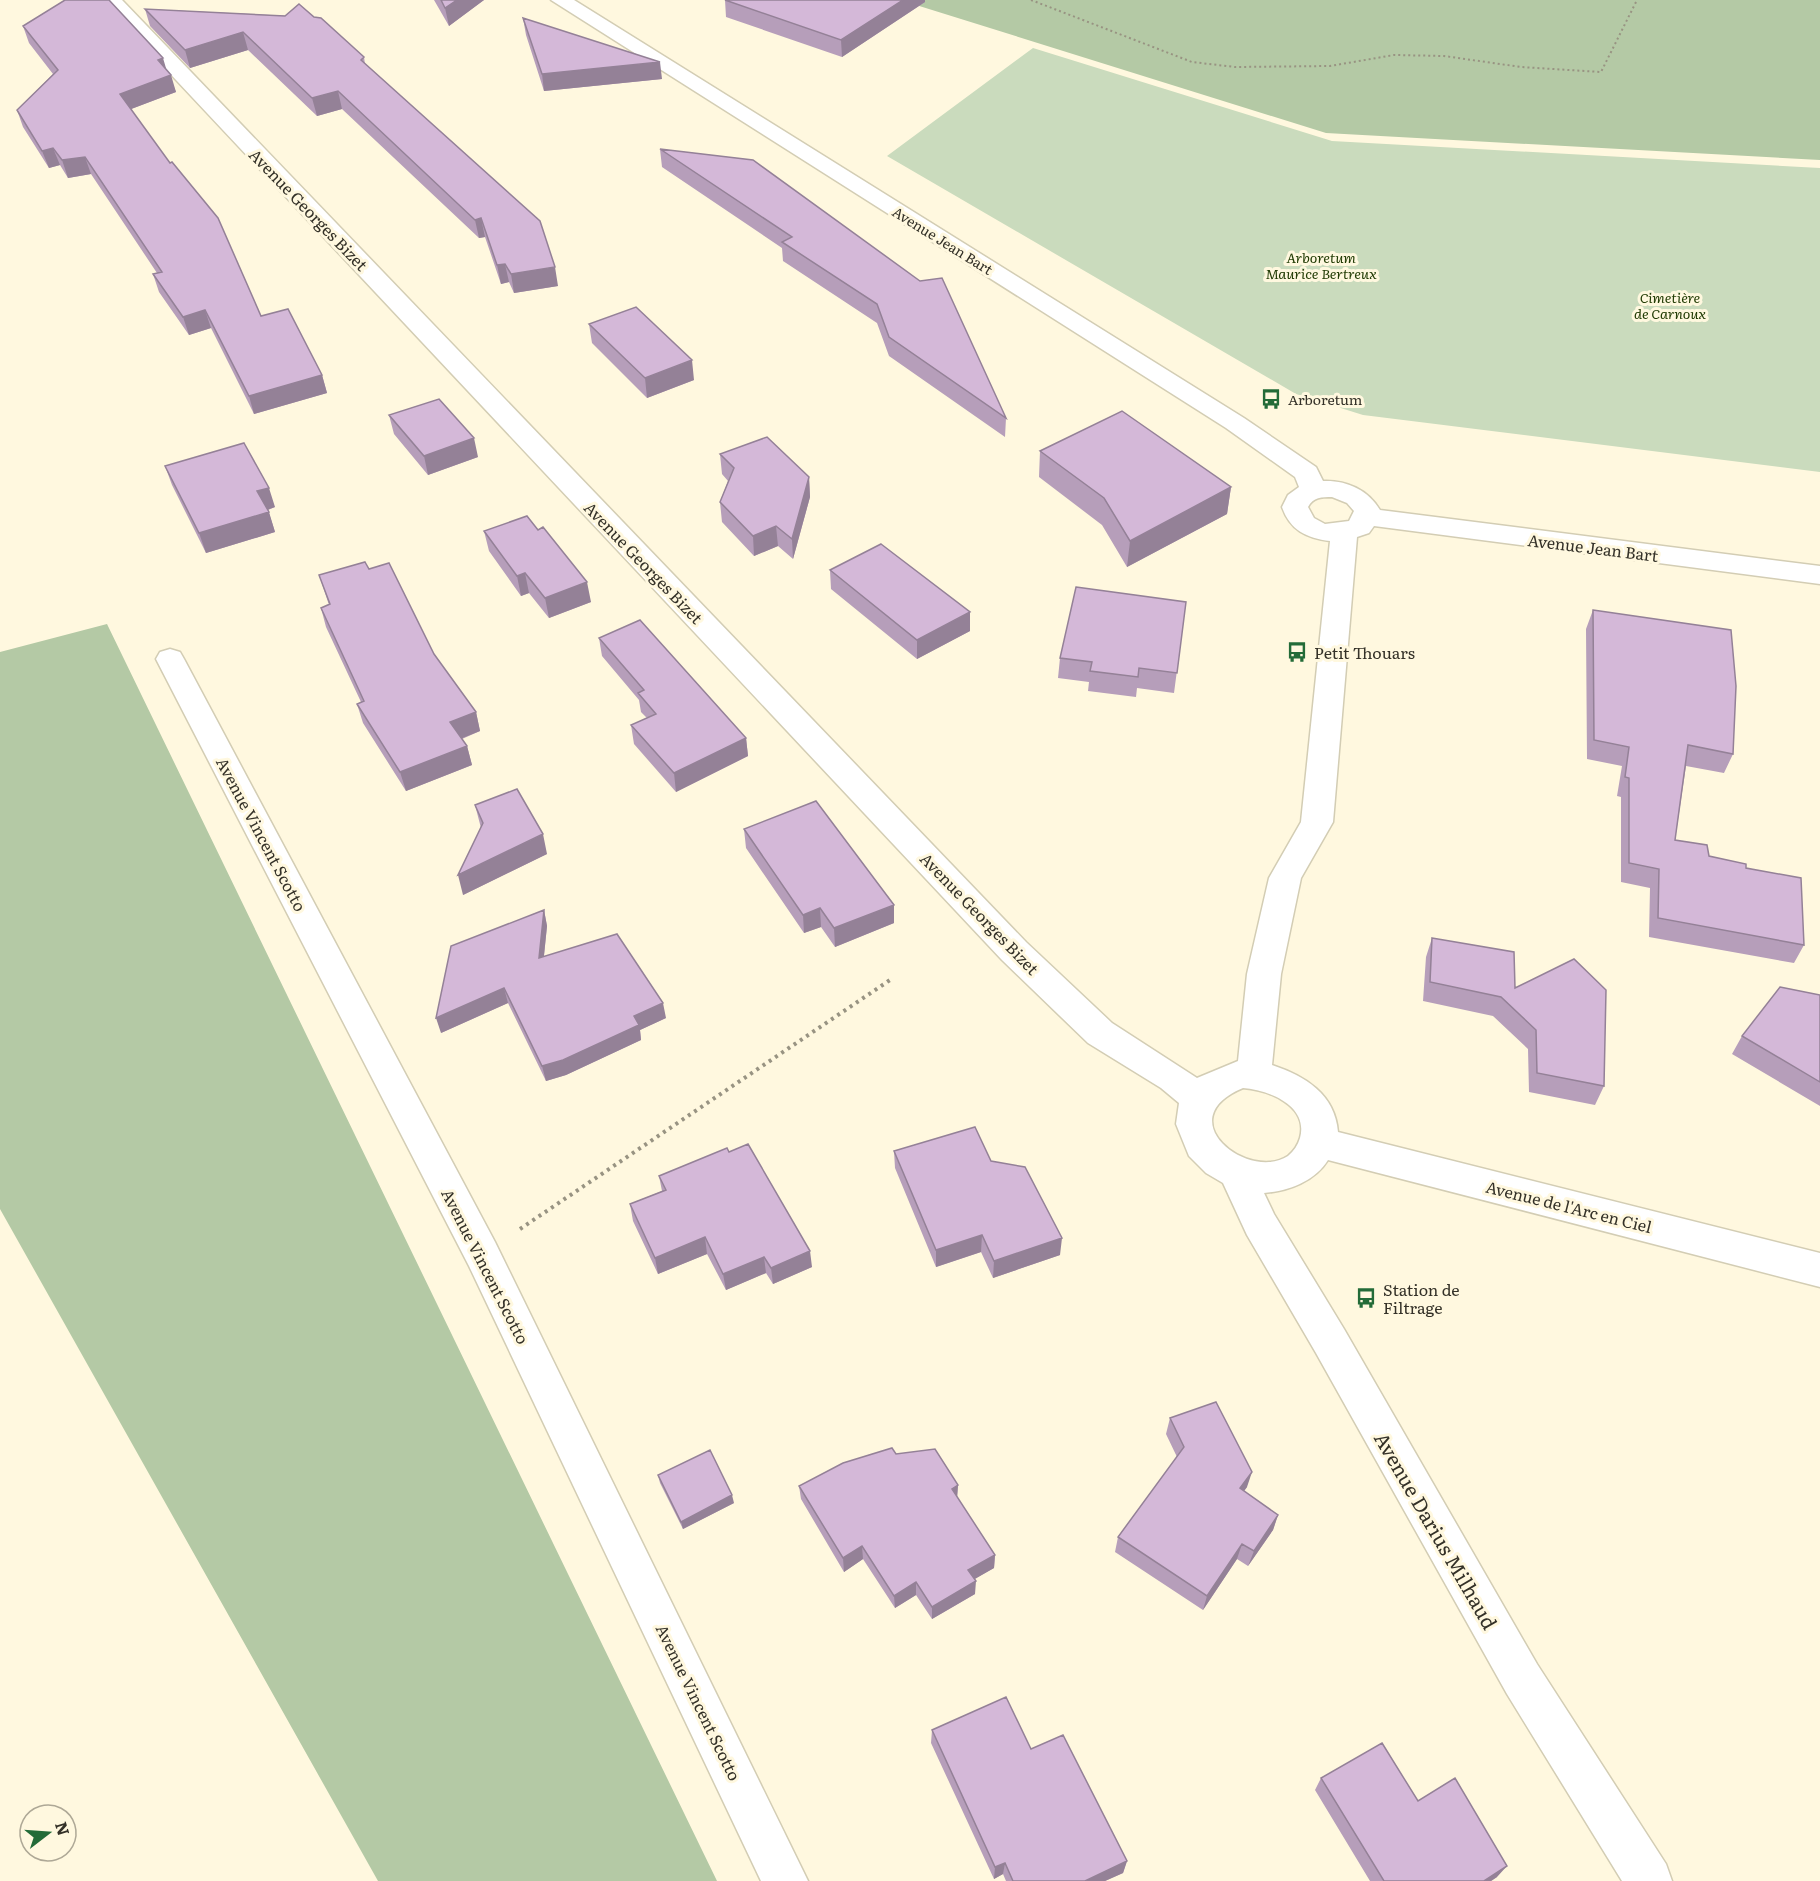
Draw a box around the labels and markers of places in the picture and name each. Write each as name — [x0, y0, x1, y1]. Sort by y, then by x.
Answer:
bus stop icon: Arboretum — [1259, 387, 1283, 411]
place label: Arboretum — [1288, 389, 1363, 409]
bus stop icon: Petit Thouars — [1285, 640, 1309, 664]
place label: Petit Thouars — [1314, 640, 1415, 664]
place label: Station de Filtrage — [1383, 1277, 1460, 1319]
bus stop icon: Station de Filtrage — [1354, 1286, 1378, 1310]

